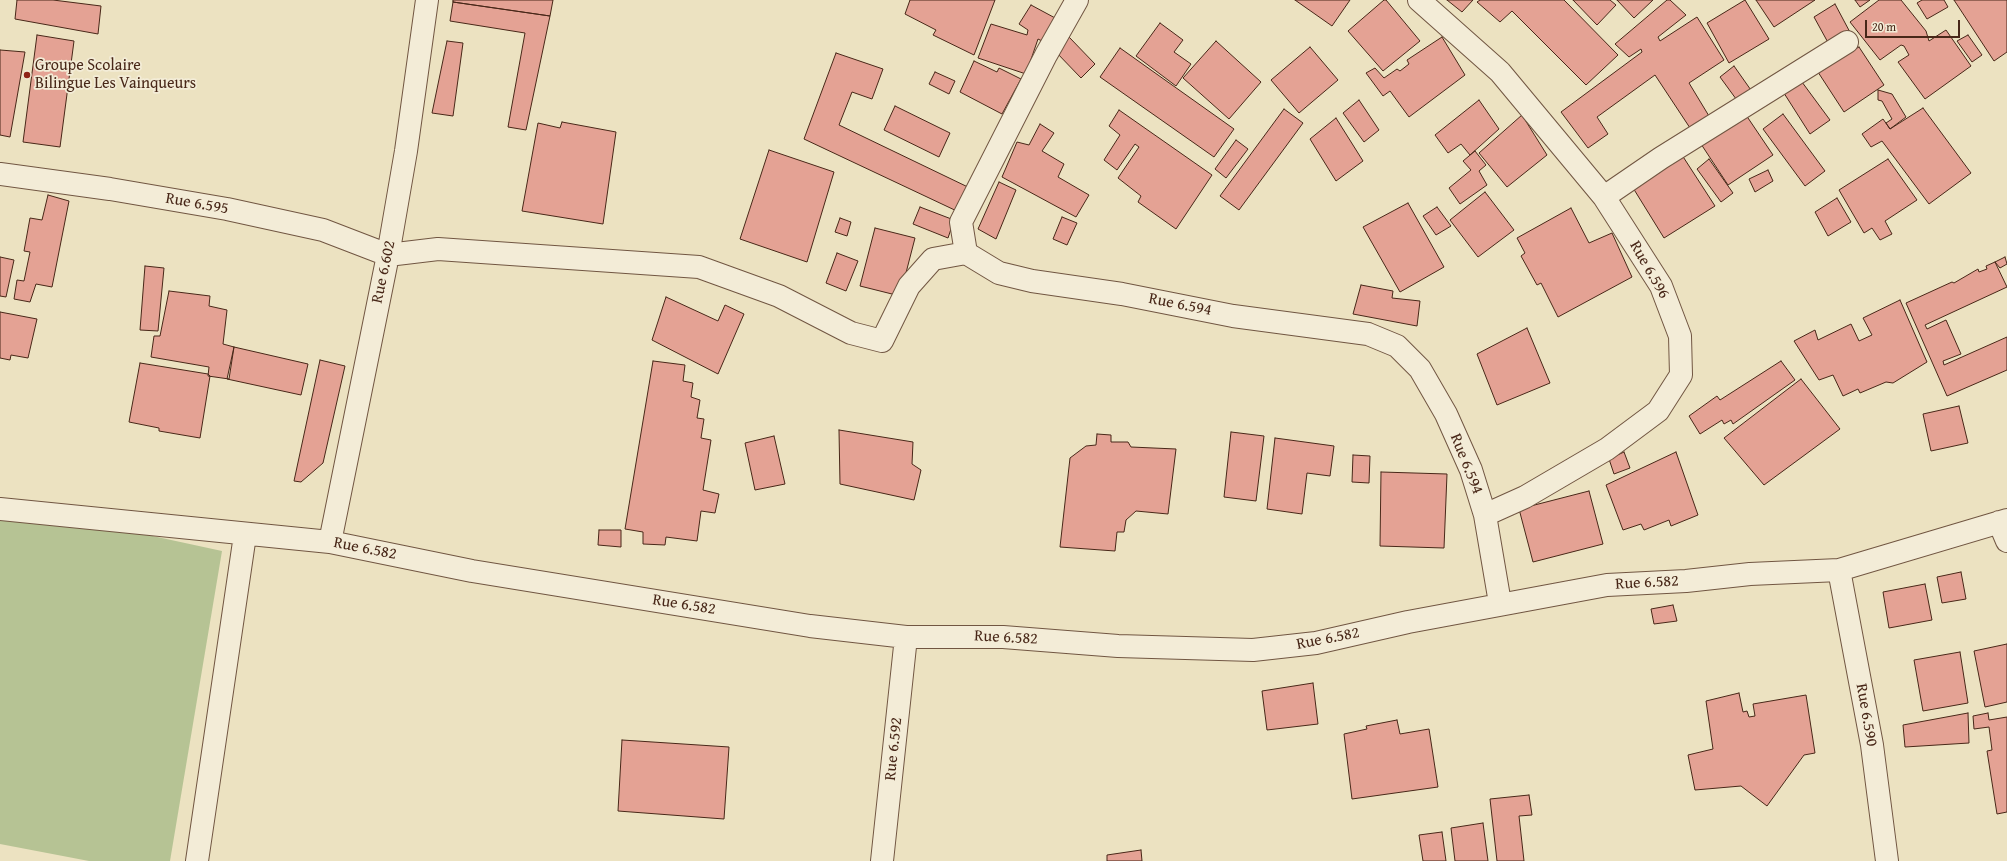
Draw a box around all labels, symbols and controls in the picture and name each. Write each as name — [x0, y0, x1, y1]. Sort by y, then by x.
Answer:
scale bar — [1867, 12, 1962, 38]
text: 20 m — [1872, 18, 1896, 35]
place label: Groupe Scolaire Bilingue Les Vainqueurs — [35, 56, 196, 94]
marker: Groupe Scolaire Bilingue Les Vainqueurs — [22, 70, 32, 80]
street label: Rue 6.595 — [164, 189, 230, 219]
street label: Rue 6.596 — [1625, 238, 1673, 302]
street label: Rue 6.602 — [368, 239, 400, 305]
street label: Rue 6.594 — [1147, 290, 1213, 320]
street label: Rue 6.594 — [1445, 431, 1487, 497]
street label: Rue 6.582 — [332, 534, 398, 564]
street label: Rue 6.582 — [1615, 572, 1679, 594]
street label: Rue 6.582 — [651, 591, 717, 619]
street label: Rue 6.582 — [1295, 624, 1361, 654]
street label: Rue 6.582 — [974, 627, 1038, 649]
street label: Rue 6.590 — [1851, 682, 1881, 748]
street label: Rue 6.592 — [881, 716, 907, 782]

